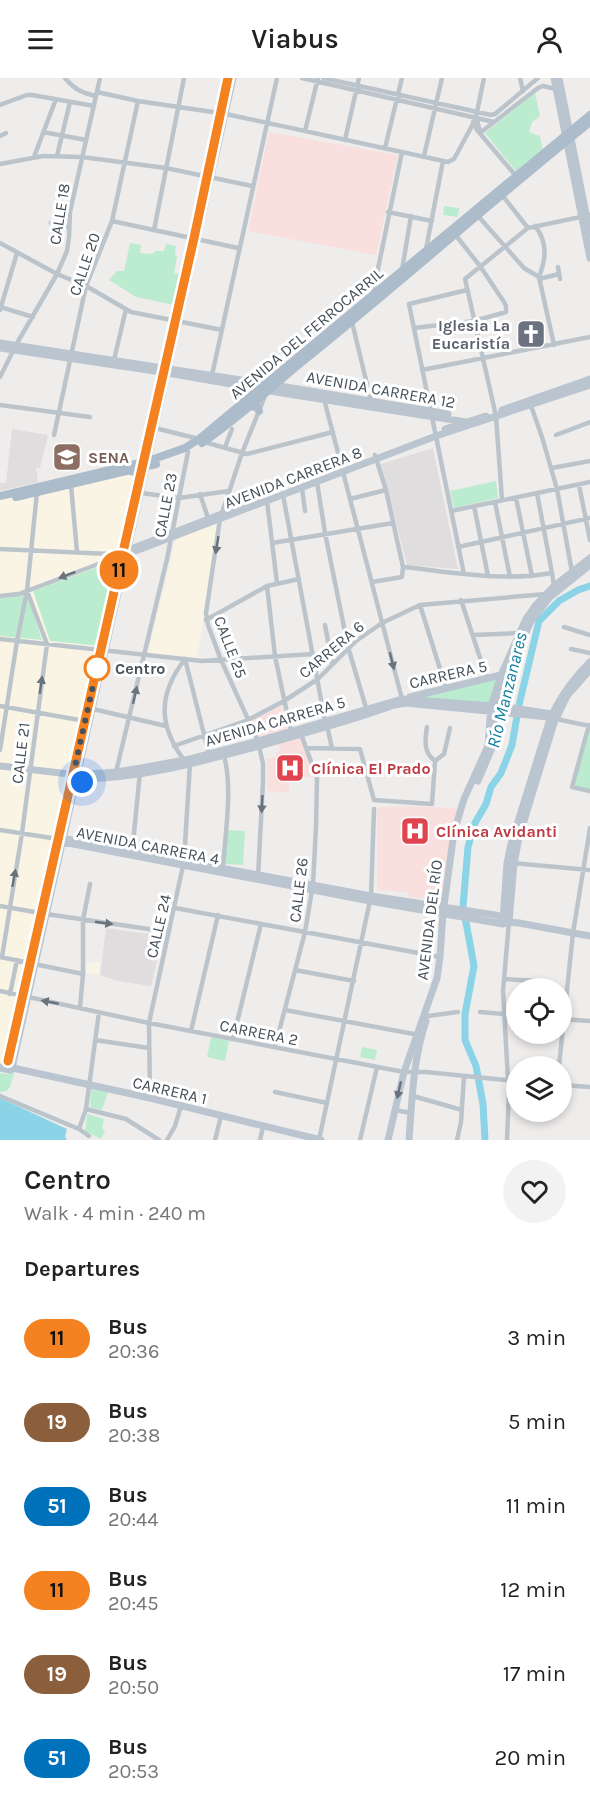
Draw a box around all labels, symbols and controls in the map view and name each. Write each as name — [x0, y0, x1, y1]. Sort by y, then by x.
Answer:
icon: menu — [24, 23, 57, 56]
text: Viabus — [251, 23, 339, 55]
icon: person — [533, 23, 566, 56]
street label: CALLE 18 — [45, 182, 74, 246]
street label: CALLE 20 — [65, 230, 104, 298]
street label: AVENIDA DEL FERROCARRIL — [226, 263, 387, 403]
place label: Iglesia La Eucaristía — [432, 316, 510, 353]
church icon: Iglesia La Eucaristía — [515, 318, 547, 350]
street label: AVENIDA CARRERA 12 — [305, 367, 457, 412]
school or university icon: SENA — [51, 441, 83, 473]
street label: AVENIDA CARRERA 8 — [222, 442, 365, 512]
place label: SENA — [88, 448, 129, 467]
street label: CALLE 23 — [150, 471, 181, 539]
one-way arrow — [212, 536, 221, 555]
line badge: 11 — [92, 550, 146, 590]
text: 11 — [112, 558, 126, 582]
one-way arrow — [58, 571, 76, 581]
street label: CALLE 25 — [210, 613, 251, 681]
street label: CARRERA 6 — [295, 617, 368, 682]
water label: Río Manzanares — [482, 630, 532, 750]
one-way arrow — [387, 652, 397, 670]
marker: Centro — [84, 655, 110, 681]
street label: CARRERA 5 — [407, 656, 489, 693]
place label: Centro — [115, 659, 165, 678]
one-way arrow — [37, 676, 46, 695]
one-way arrow — [130, 686, 140, 704]
street label: AVENIDA CARRERA 5 — [203, 692, 348, 751]
street label: CALLE 21 — [7, 721, 34, 785]
hospital icon: Clínica El Prado — [274, 752, 306, 784]
place label: Clínica El Prado — [311, 759, 430, 778]
your location — [67, 767, 97, 797]
one-way arrow — [258, 794, 267, 813]
hospital icon: Clínica Avidanti — [399, 815, 431, 847]
street label: AVENIDA CARRERA 4 — [75, 822, 221, 869]
place label: Clínica Avidanti — [436, 822, 557, 841]
street label: CALLE 26 — [285, 857, 312, 924]
street label: AVENIDA DEL RÍO — [413, 859, 446, 981]
one-way arrow — [10, 869, 19, 888]
street label: CALLE 24 — [142, 892, 175, 960]
one-way arrow — [95, 918, 114, 927]
map controls — [506, 978, 572, 1122]
button: locate — [506, 978, 572, 1044]
one-way arrow — [41, 997, 60, 1006]
street label: CARRERA 2 — [218, 1016, 300, 1049]
button: layers — [506, 1056, 572, 1122]
street label: CARRERA 1 — [131, 1073, 209, 1108]
one-way arrow — [394, 1081, 404, 1099]
button: heart — [503, 1160, 566, 1223]
text: Centro — [24, 1163, 111, 1196]
text: Walk · 4 min · 240 m — [24, 1202, 206, 1225]
text: Departures — [24, 1256, 140, 1282]
text: Bus — [108, 1314, 148, 1340]
text: 3 min — [507, 1325, 566, 1351]
text: 11 — [50, 1326, 64, 1350]
text: 20:36 — [108, 1340, 159, 1363]
text: Bus — [108, 1398, 148, 1424]
text: 5 min — [508, 1409, 566, 1435]
text: 19 — [47, 1410, 67, 1434]
text: 20:38 — [108, 1424, 160, 1447]
text: Bus — [108, 1482, 148, 1508]
text: 11 min — [506, 1493, 566, 1519]
text: 51 — [47, 1494, 67, 1518]
text: 20:44 — [108, 1508, 158, 1531]
text: Bus — [108, 1566, 148, 1592]
text: 12 min — [500, 1577, 566, 1603]
text: 11 — [50, 1578, 64, 1602]
text: 20:45 — [108, 1592, 159, 1615]
text: Bus — [108, 1650, 148, 1676]
text: 17 min — [503, 1661, 566, 1687]
text: 19 — [47, 1662, 67, 1686]
text: 20:50 — [108, 1676, 159, 1699]
text: Bus — [108, 1734, 148, 1760]
text: 20 min — [495, 1745, 566, 1771]
text: 51 — [47, 1746, 67, 1770]
text: 20:53 — [108, 1760, 159, 1783]

